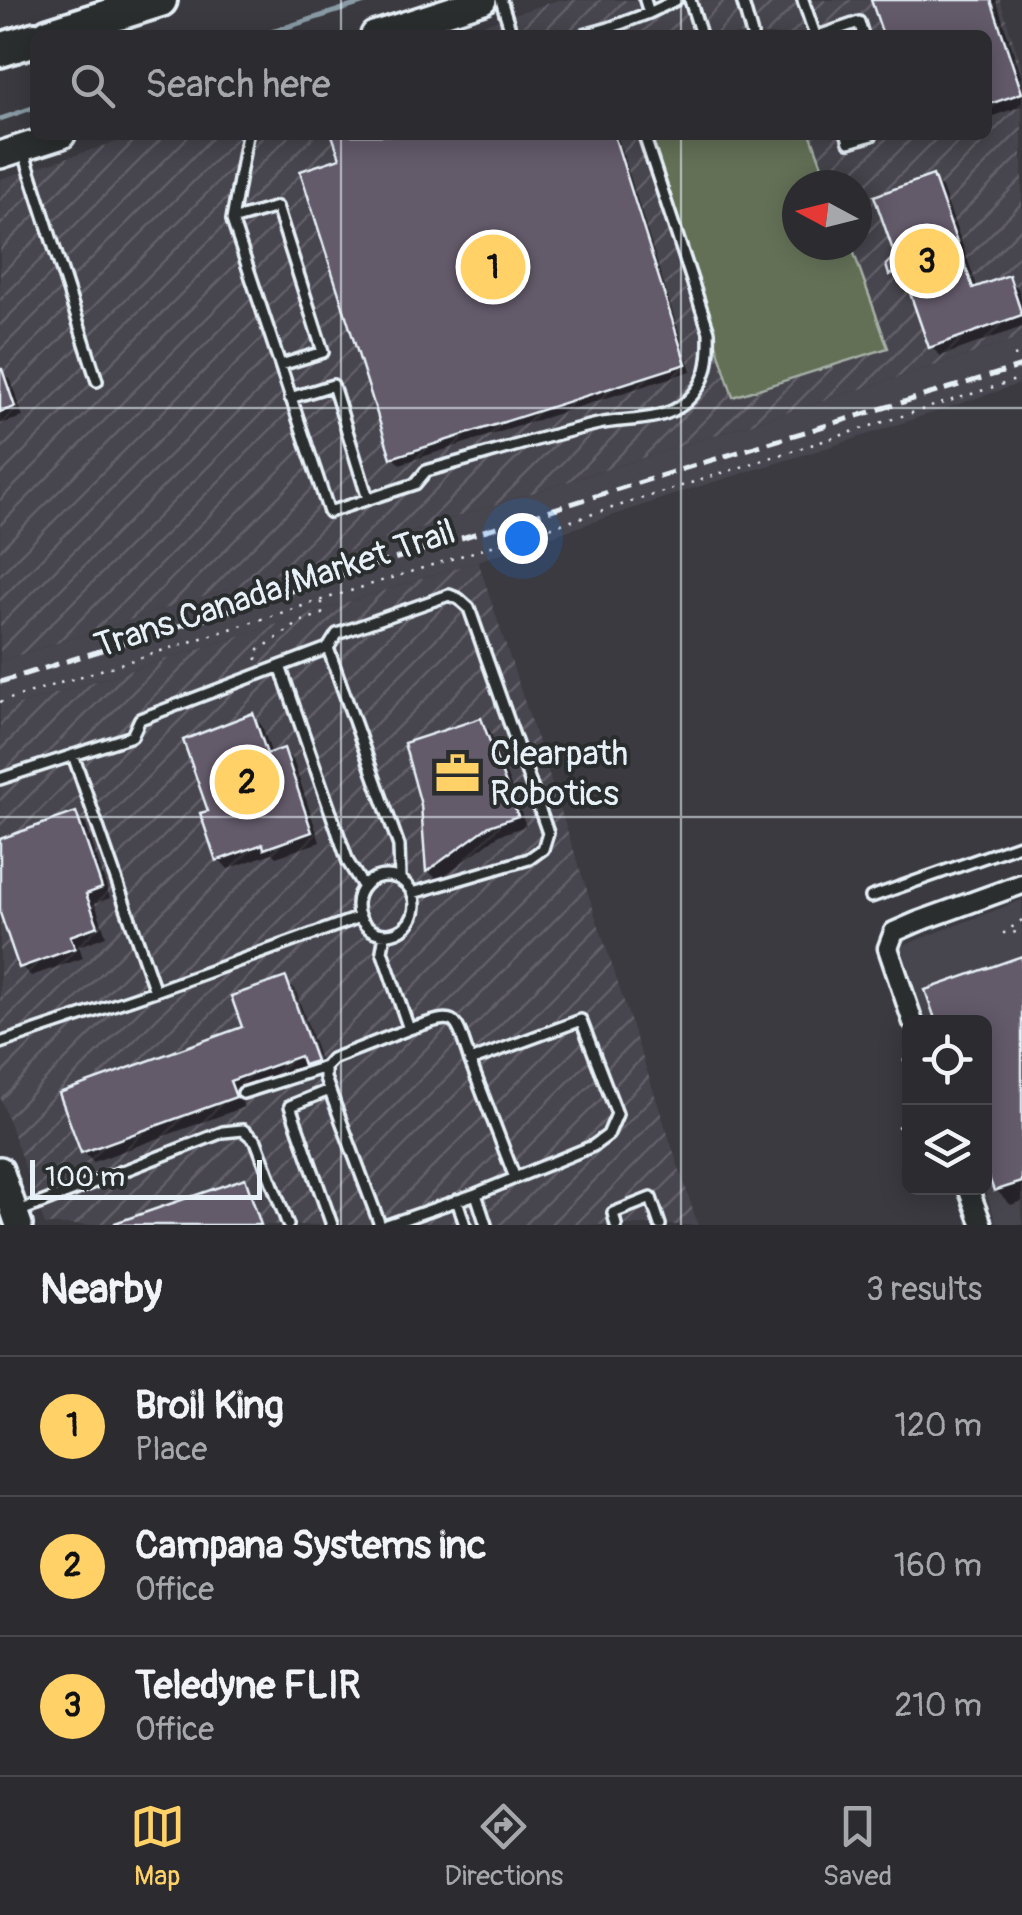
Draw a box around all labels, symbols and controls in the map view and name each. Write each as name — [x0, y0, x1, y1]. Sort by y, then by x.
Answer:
search box — [30, 30, 992, 140]
icon: search — [65, 58, 120, 113]
text: Search here — [145, 61, 331, 109]
north arrow — [782, 170, 872, 260]
pin: 3 — [894, 224, 960, 298]
pin: 1 — [460, 230, 526, 304]
street label: Trans Canada/Market Trail — [89, 510, 461, 668]
your location — [497, 513, 548, 564]
place label: Clearpath Robotics — [490, 732, 628, 816]
pin: 2 — [214, 744, 280, 820]
office icon: Clearpath Robotics — [433, 750, 481, 798]
map controls — [902, 1015, 992, 1195]
button: locate — [902, 1015, 992, 1105]
button: layers — [902, 1105, 992, 1195]
scale bar — [30, 1155, 262, 1200]
text: 100 m — [45, 1160, 125, 1195]
text: Nearby — [40, 1264, 162, 1316]
text: 3 results — [866, 1270, 982, 1310]
text: Broil King — [135, 1382, 284, 1430]
text: 1 — [66, 1406, 79, 1446]
text: 120 m — [894, 1406, 982, 1446]
text: Place — [135, 1430, 207, 1470]
text: Campana Systems inc — [135, 1522, 486, 1570]
text: 2 — [64, 1546, 81, 1586]
text: 160 m — [894, 1546, 982, 1586]
text: Office — [135, 1570, 214, 1610]
text: Teledyne FLIR — [135, 1662, 361, 1710]
text: 3 — [64, 1686, 81, 1726]
text: 210 m — [894, 1686, 982, 1726]
text: Office — [135, 1710, 214, 1750]
tab: Map — [130, 1799, 185, 1894]
tab: Directions — [444, 1799, 563, 1894]
tab: Saved — [823, 1799, 892, 1894]

